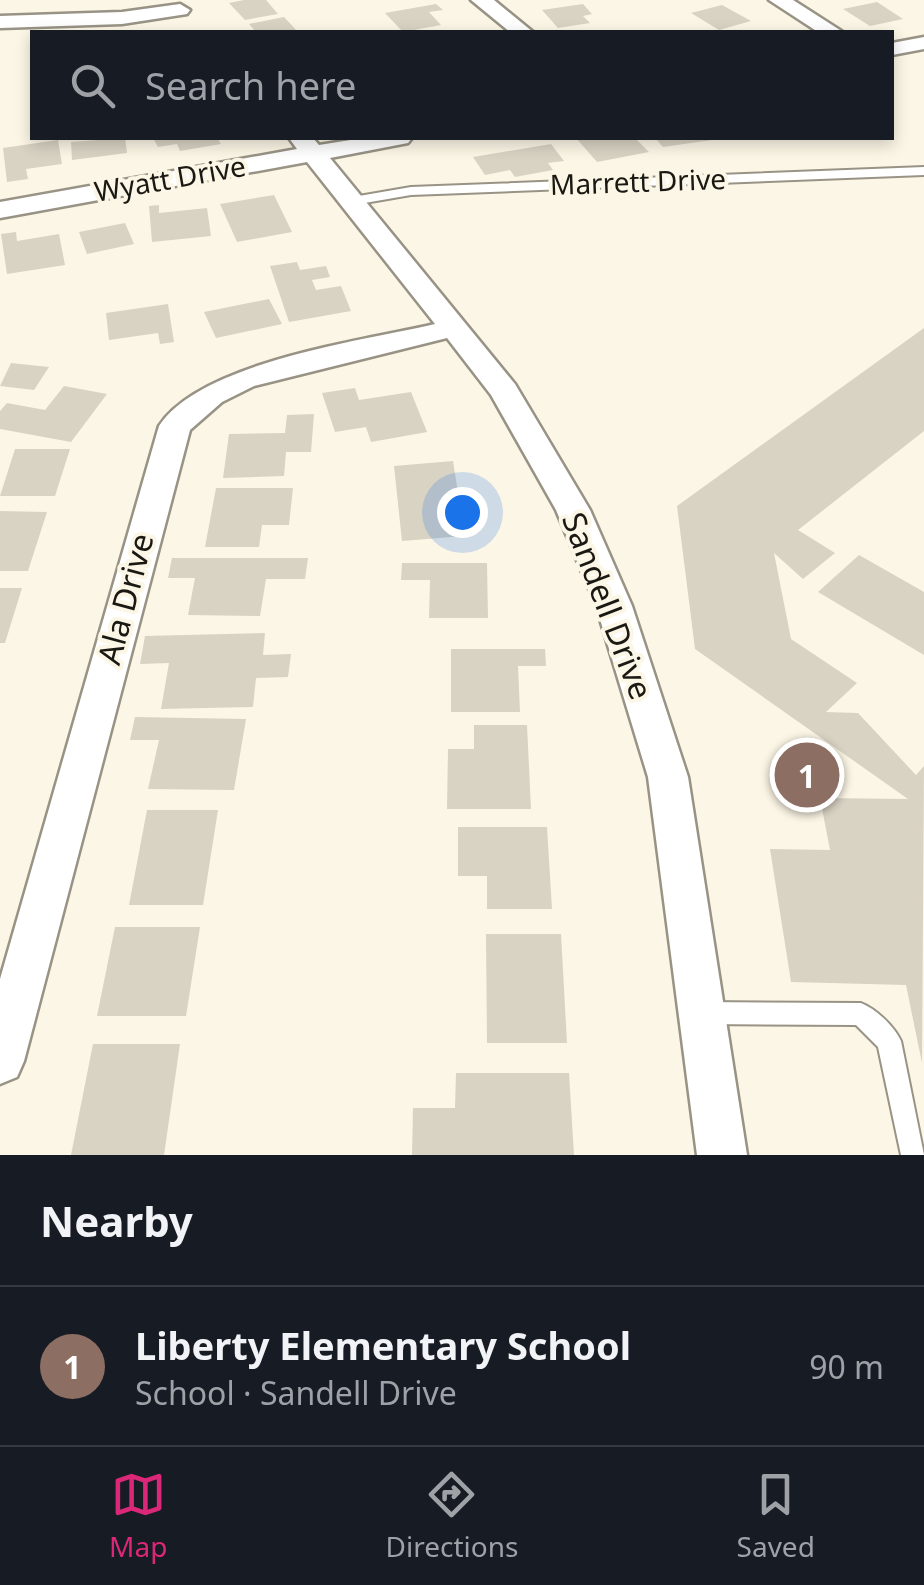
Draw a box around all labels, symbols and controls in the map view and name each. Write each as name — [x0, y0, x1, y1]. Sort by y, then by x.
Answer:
search box — [30, 30, 894, 140]
icon: search — [65, 58, 120, 113]
text: Search here — [145, 59, 356, 111]
street label: Wyatt Drive — [91, 146, 248, 210]
street label: Marrett Drive — [549, 159, 727, 203]
your location — [437, 487, 488, 538]
street label: Sandell Drive — [553, 506, 664, 705]
street label: Ala Drive — [86, 528, 163, 669]
pin: 1 — [774, 738, 840, 812]
text: Nearby — [40, 1192, 193, 1249]
text: Liberty Elementary School — [135, 1319, 631, 1371]
text: 1 — [63, 1345, 82, 1388]
text: 90 m — [809, 1345, 884, 1388]
text: School · Sandell Drive — [135, 1371, 457, 1414]
tab: Map — [109, 1467, 167, 1565]
tab: Directions — [386, 1467, 518, 1565]
tab: Saved — [737, 1467, 815, 1565]

